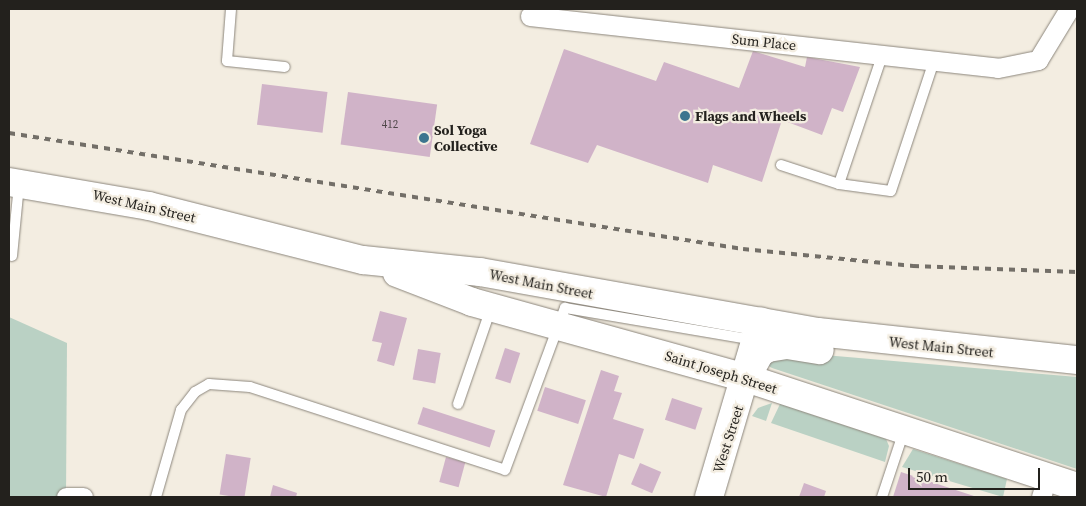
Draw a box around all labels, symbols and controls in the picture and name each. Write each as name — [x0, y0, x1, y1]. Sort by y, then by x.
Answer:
street label: Sum Place — [731, 30, 797, 54]
place label: Flags and Wheels — [695, 108, 807, 124]
marker: Flags and Wheels — [679, 110, 691, 122]
house number: 412 — [382, 118, 398, 132]
place label: Sol Yoga Collective — [434, 122, 498, 154]
marker: Sol Yoga Collective — [418, 132, 430, 144]
street label: West Main Street — [91, 186, 197, 226]
street label: West Main Street — [488, 266, 594, 302]
street label: West Main Street — [888, 333, 994, 361]
street label: Saint Joseph Street — [663, 347, 779, 397]
street label: West Street — [709, 403, 747, 475]
scale bar — [911, 458, 1044, 490]
text: 50 m — [916, 466, 948, 487]

